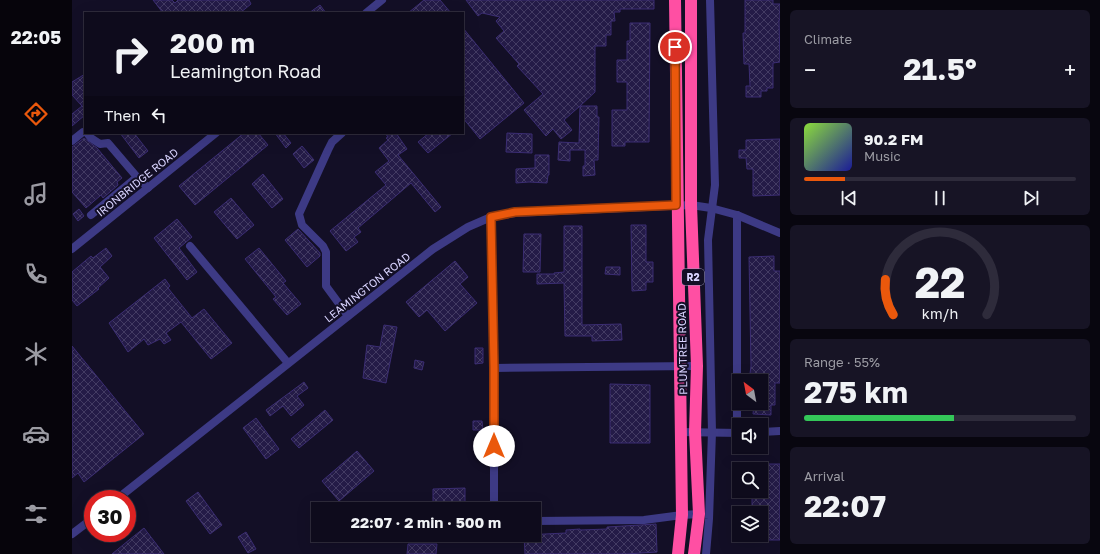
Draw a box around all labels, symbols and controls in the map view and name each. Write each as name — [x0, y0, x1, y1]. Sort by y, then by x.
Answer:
text: 22:05 — [11, 26, 61, 48]
text: 200 m — [170, 26, 255, 59]
icon: right — [104, 28, 156, 80]
pin — [658, 30, 692, 64]
text: Climate — [804, 31, 852, 47]
icon: arrive — [664, 36, 686, 58]
text: 21.5° — [903, 51, 977, 87]
text: − — [804, 56, 816, 83]
text: + — [1064, 56, 1076, 83]
text: Leamington Road — [170, 60, 321, 82]
icon: directions — [22, 100, 50, 128]
icon: left — [148, 104, 170, 126]
text: Then — [104, 106, 140, 124]
text: 90.2 FM — [864, 130, 923, 148]
street label: IRONBRIDGE ROAD — [94, 145, 181, 219]
text: Music — [864, 148, 901, 164]
icon: music — [22, 180, 50, 208]
icon: previous — [838, 187, 860, 209]
icon: pause — [929, 187, 951, 209]
icon: next — [1020, 187, 1042, 209]
street label: LEAMINGTON ROAD — [321, 249, 413, 325]
text: 22 — [915, 257, 965, 307]
icon: phone — [22, 260, 50, 288]
road number: R2 — [682, 269, 704, 285]
street label: PLUMTREE ROAD — [675, 303, 689, 395]
text: km/h — [922, 305, 958, 322]
icon: climate — [22, 340, 50, 368]
text: Range · 55% — [804, 354, 880, 370]
north arrow — [732, 374, 768, 410]
map controls — [732, 374, 768, 542]
text: 275 km — [804, 374, 908, 410]
button: sound — [732, 418, 768, 454]
icon: car — [22, 420, 50, 448]
position arrow — [473, 425, 515, 467]
button: search — [732, 462, 768, 498]
text: Arrival — [804, 468, 845, 484]
text: 22:07 — [804, 488, 886, 524]
speed limit sign: 30 — [84, 490, 136, 542]
icon: filters — [22, 500, 50, 528]
button: layers — [732, 506, 768, 542]
text: 22:07 · 2 min · 500 m — [351, 513, 501, 531]

